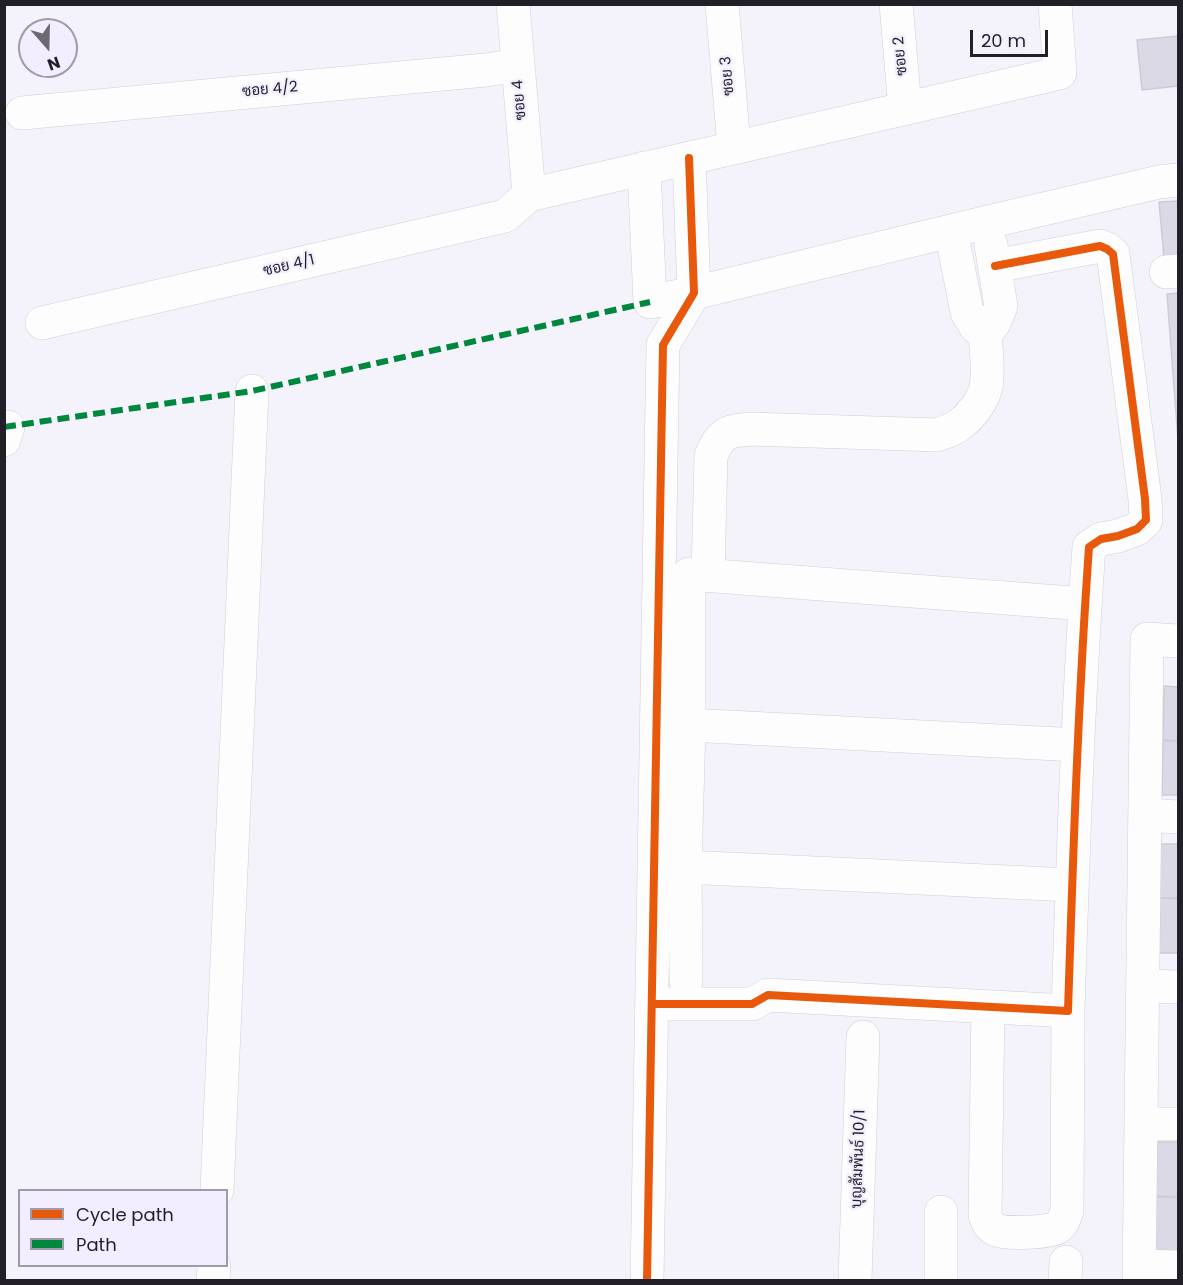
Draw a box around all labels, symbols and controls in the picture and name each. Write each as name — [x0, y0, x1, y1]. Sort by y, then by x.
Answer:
north arrow — [18, 18, 78, 78]
scale bar — [973, 18, 1051, 56]
text: 20 m — [981, 28, 1026, 53]
street label: ซอย 2 — [890, 36, 912, 76]
text: N — [44, 51, 63, 76]
street label: ซอย 3 — [717, 56, 739, 96]
street label: ซอย 4/2 — [241, 79, 299, 101]
street label: ซอย 4 — [509, 79, 531, 121]
street label: ซอย 4/1 — [262, 251, 316, 281]
street label: บุญสัมพันธ์ 10/1 — [848, 1109, 870, 1209]
legend — [18, 1189, 228, 1267]
text: Cycle path — [76, 1202, 174, 1227]
text: Path — [76, 1232, 117, 1257]

